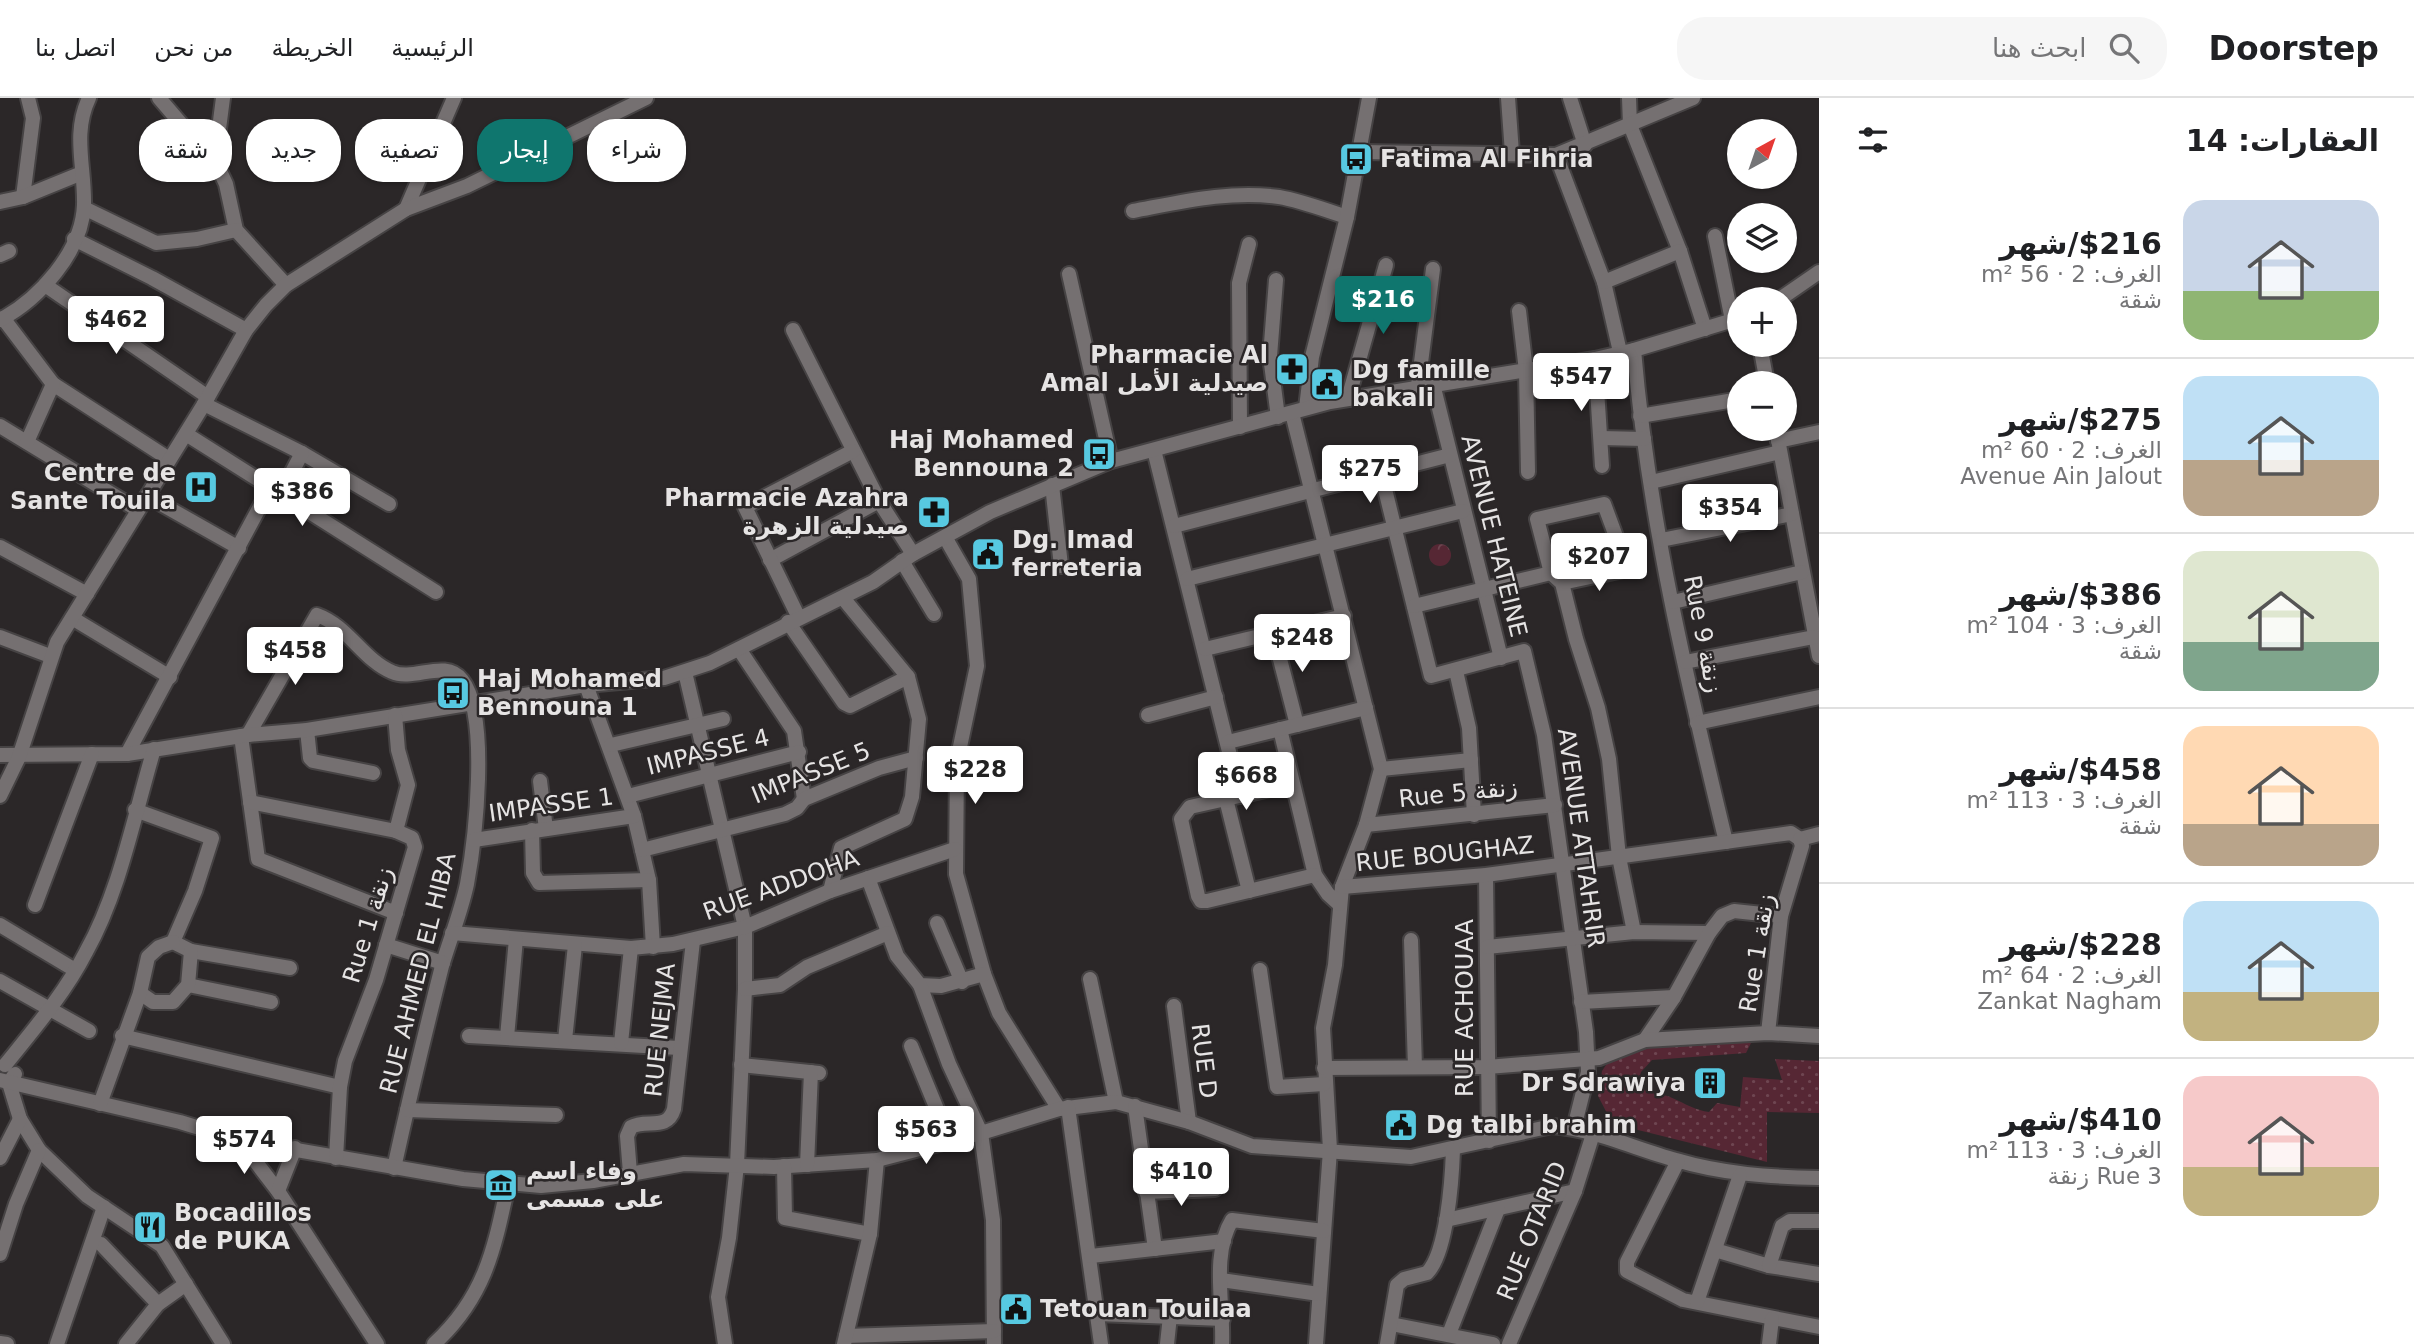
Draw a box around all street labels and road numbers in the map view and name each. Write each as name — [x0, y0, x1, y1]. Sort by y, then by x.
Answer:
street label: AVENUE HATEINE — [1455, 432, 1533, 640]
street label: Rue 9 زنقة — [1678, 573, 1728, 695]
street label: IMPASSE 4 — [644, 723, 772, 781]
street label: AVENUE ATTAHRIR — [1552, 726, 1610, 950]
street label: IMPASSE 5 — [747, 736, 875, 810]
street label: Rue 5 زنقة — [1397, 773, 1519, 813]
street label: IMPASSE 1 — [487, 782, 615, 828]
street label: RUE BOUGHAZ — [1355, 831, 1535, 877]
street label: RUE ADDOHA — [699, 844, 863, 926]
street label: RUE AHMED EL HIBA — [374, 849, 462, 1097]
street label: Rue 1 زنقة — [337, 864, 399, 986]
street label: Rue 1 زنقة — [1734, 892, 1780, 1014]
street label: RUE ACHOUAA — [1451, 919, 1479, 1097]
street label: RUE NEJMA — [639, 961, 681, 1098]
street label: RUE D — [1186, 1022, 1222, 1100]
street label: RUE OTARID — [1491, 1157, 1573, 1305]

